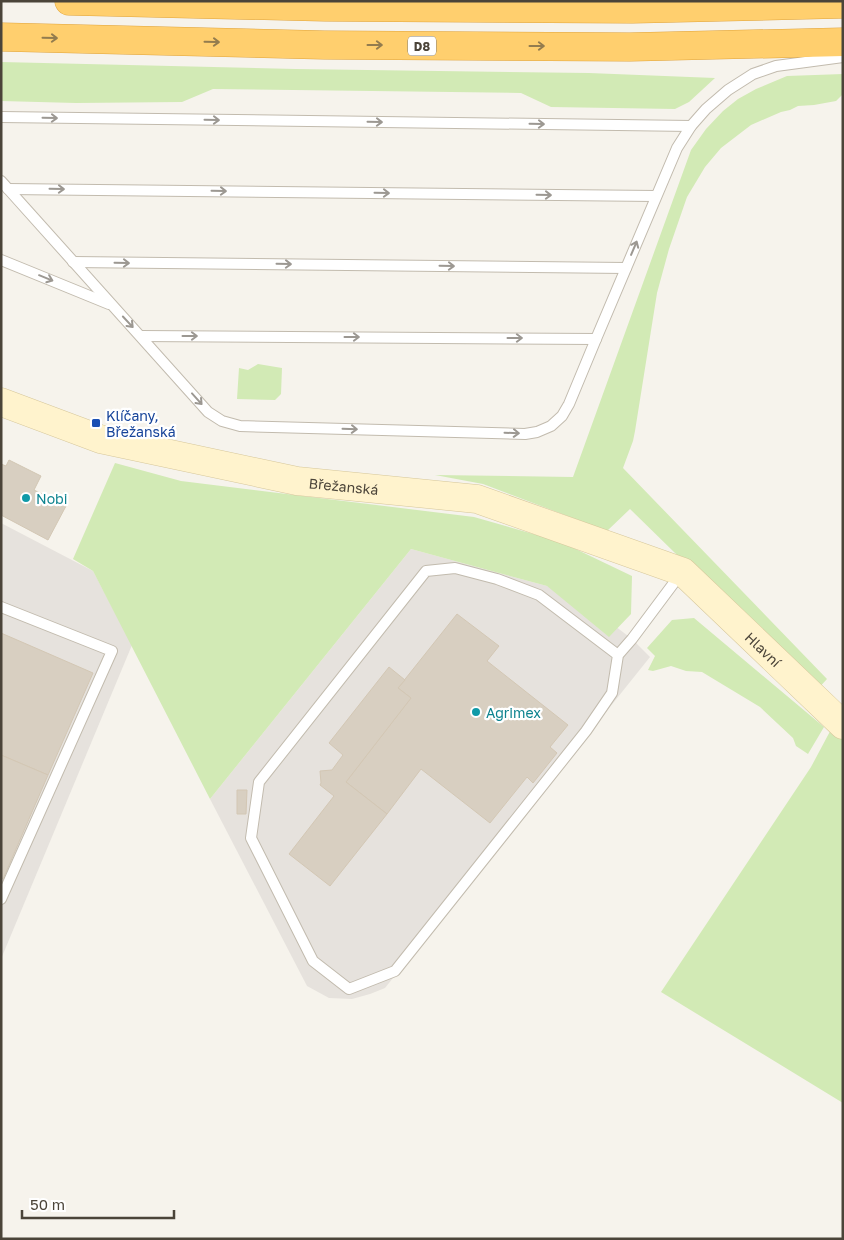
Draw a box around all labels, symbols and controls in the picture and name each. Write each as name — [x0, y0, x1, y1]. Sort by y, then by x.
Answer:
one-way arrow — [42, 34, 58, 43]
road number: D8 — [408, 36, 436, 56]
one-way arrow — [204, 37, 220, 47]
one-way arrow — [366, 40, 383, 50]
one-way arrow — [529, 41, 545, 51]
one-way arrow — [42, 113, 58, 123]
one-way arrow — [204, 115, 220, 125]
one-way arrow — [366, 117, 383, 127]
one-way arrow — [529, 119, 545, 129]
one-way arrow — [48, 184, 65, 194]
one-way arrow — [211, 186, 227, 196]
one-way arrow — [373, 188, 389, 198]
one-way arrow — [536, 190, 552, 200]
one-way arrow — [630, 241, 640, 256]
one-way arrow — [113, 258, 129, 267]
one-way arrow — [276, 259, 292, 269]
one-way arrow — [438, 261, 454, 271]
one-way arrow — [38, 274, 53, 284]
one-way arrow — [122, 315, 133, 328]
one-way arrow — [181, 331, 197, 341]
one-way arrow — [344, 332, 360, 342]
one-way arrow — [506, 333, 522, 343]
one-way arrow — [191, 392, 202, 405]
place label: Klíčany, Břežanská — [106, 407, 176, 440]
marker: Klíčany, Břežanská — [90, 417, 102, 429]
one-way arrow — [342, 424, 358, 433]
one-way arrow — [504, 429, 520, 438]
street label: Břežanská — [308, 474, 379, 498]
place label: Nobi — [36, 490, 67, 507]
marker: Nobi — [20, 492, 32, 504]
street label: Hlavní — [742, 628, 786, 671]
place label: Agrimex — [486, 704, 541, 721]
marker: Agrimex — [470, 706, 482, 718]
scale bar — [22, 1188, 175, 1220]
text: 50 m — [30, 1195, 65, 1213]

